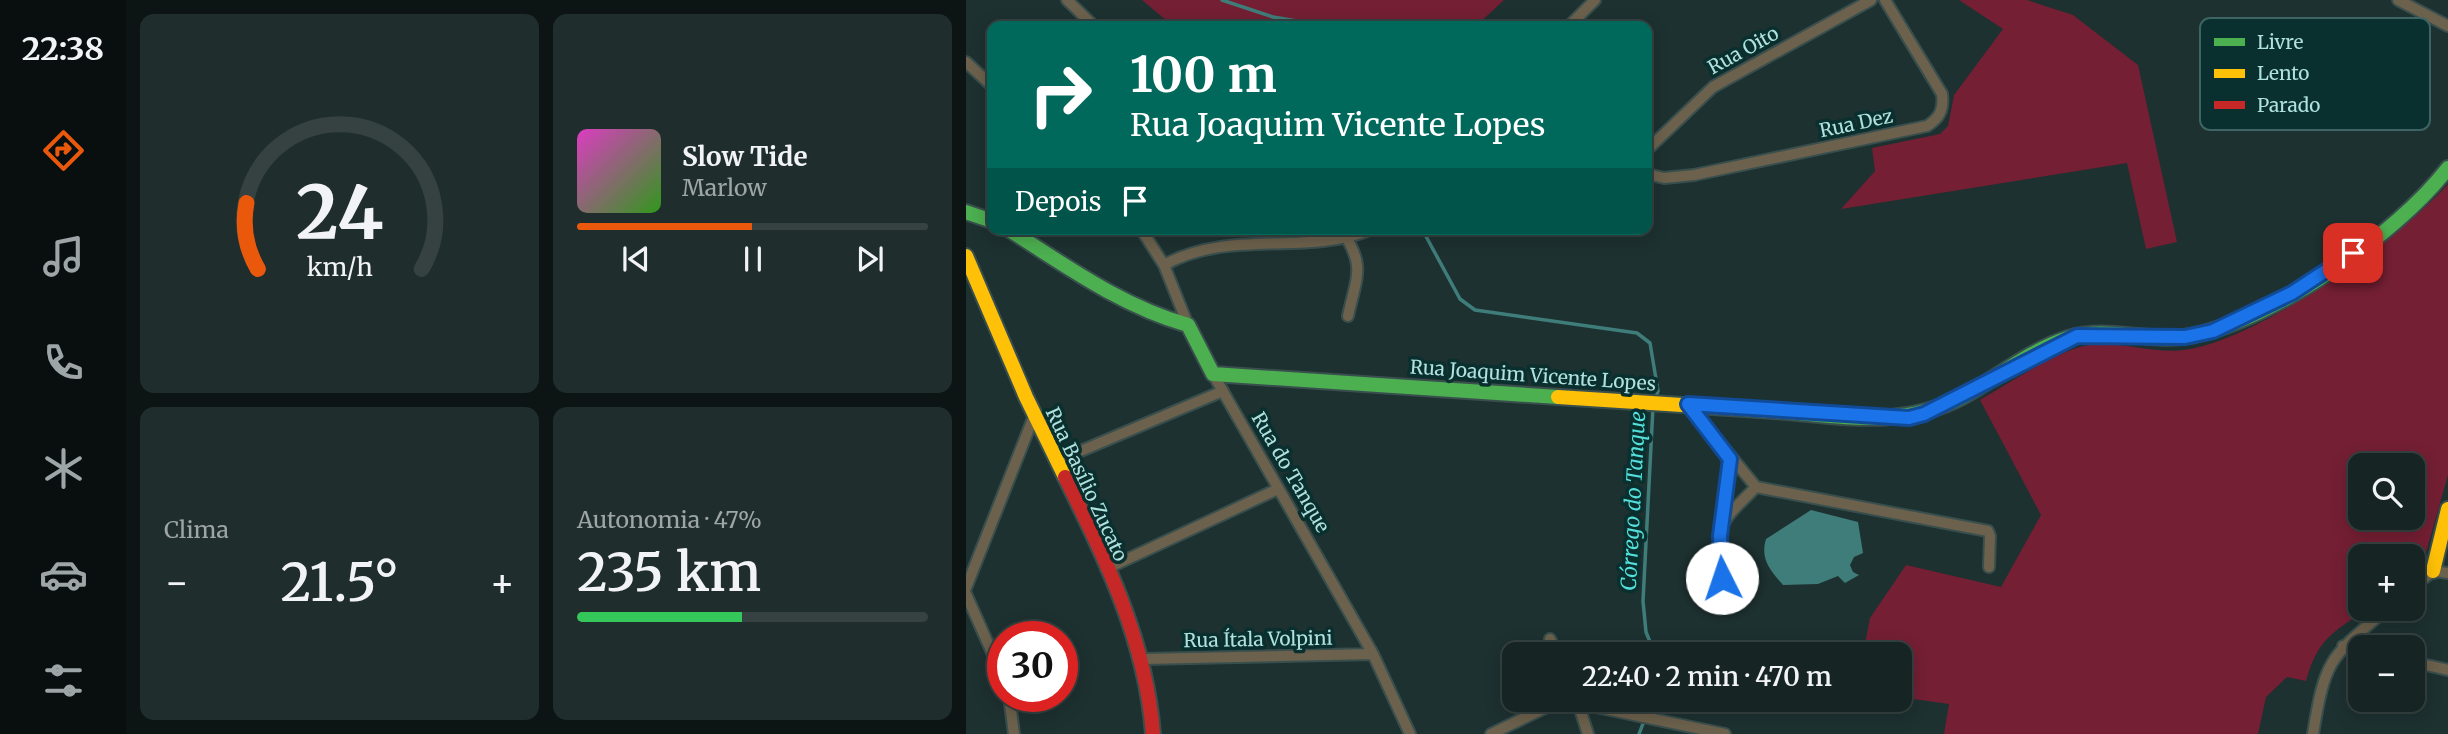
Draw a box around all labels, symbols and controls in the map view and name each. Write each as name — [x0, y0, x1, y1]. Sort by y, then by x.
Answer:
legend — [2200, 18, 2430, 130]
street label: Rua Oito — [1703, 21, 1783, 79]
text: 22:38 — [22, 29, 104, 69]
text: Livre — [2257, 30, 2303, 54]
text: 100 m — [1130, 44, 1277, 105]
icon: right — [1015, 49, 1106, 140]
text: Lento — [2257, 61, 2309, 85]
text: Parado — [2257, 93, 2320, 117]
street label: Rua Dez — [1817, 104, 1895, 142]
text: Rua Joaquim Vicente Lopes — [1130, 105, 1545, 145]
icon: directions — [39, 126, 88, 175]
text: Slow Tide — [682, 140, 808, 173]
text: 24 — [296, 168, 383, 260]
text: Marlow — [682, 173, 767, 202]
icon: arrive — [1116, 182, 1154, 220]
text: Depois — [1015, 185, 1102, 218]
pin — [2323, 223, 2383, 283]
icon: music — [39, 232, 88, 281]
icon: arrive — [2334, 234, 2372, 272]
icon: previous — [617, 240, 655, 278]
icon: pause — [734, 240, 772, 278]
icon: next — [851, 240, 889, 278]
text: km/h — [306, 251, 373, 283]
icon: phone — [39, 338, 88, 387]
street label: Rua Joaquim Vicente Lopes — [1409, 354, 1657, 396]
street label: Rua Basílio Zucato — [1041, 403, 1133, 565]
street label: Rua do Tanque — [1247, 407, 1335, 537]
water label: Córrego do Tanque — [1615, 410, 1651, 592]
icon: climate — [39, 444, 88, 493]
map controls — [2348, 453, 2425, 712]
button: search — [2348, 453, 2425, 530]
text: Autonomia · 47% — [577, 505, 762, 534]
text: Clima — [164, 515, 229, 544]
text: 235 km — [577, 540, 761, 605]
position arrow — [1685, 541, 1759, 615]
button: + — [2348, 544, 2425, 621]
icon: car — [39, 550, 88, 599]
text: 21.5° — [280, 550, 399, 615]
text: − — [164, 559, 189, 606]
text: + — [490, 559, 515, 606]
speed limit sign: 30 — [987, 621, 1078, 712]
street label: Rua Ítala Volpini — [1183, 626, 1333, 652]
button: − — [2348, 635, 2425, 712]
icon: filters — [39, 656, 88, 705]
text: 22:40 · 2 min · 470 m — [1582, 660, 1832, 693]

